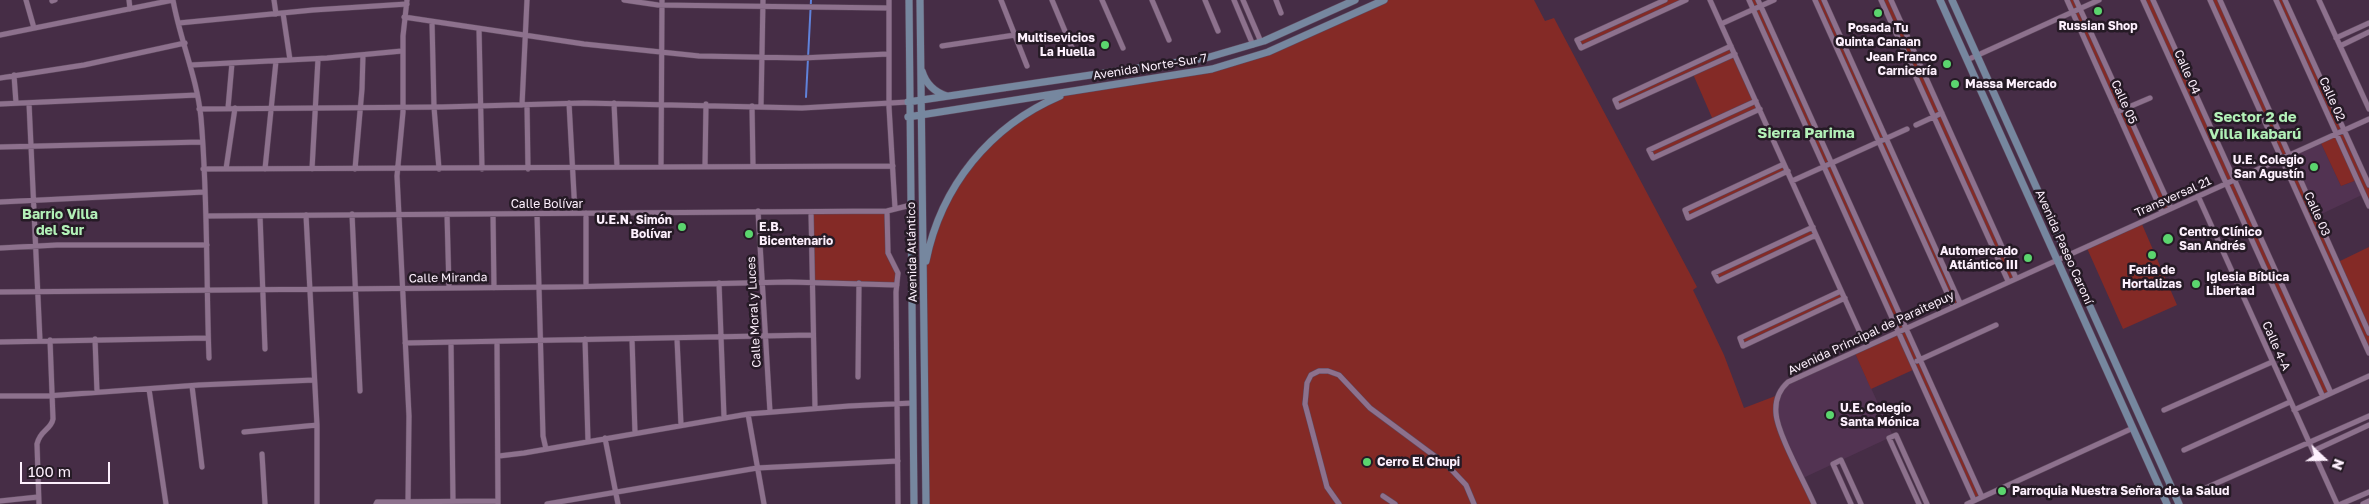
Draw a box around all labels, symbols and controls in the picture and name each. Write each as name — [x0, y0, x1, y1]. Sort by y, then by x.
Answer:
marker: Russian Shop — [2092, 5, 2104, 17]
marker: Posada Tu Quinta Canaan — [1872, 7, 1884, 19]
place label: Russian Shop — [2058, 19, 2138, 33]
place label: Posada Tu Quinta Canaan — [1835, 21, 1921, 49]
place label: Multisevicios La Huella — [1017, 31, 1095, 59]
marker: Multisevicios La Huella — [1099, 39, 1111, 51]
street label: Calle 04 — [2171, 48, 2203, 96]
place label: Jean Franco Carnicería — [1866, 50, 1937, 78]
street label: Avenida Norte-Sur 7 — [1092, 51, 1208, 83]
marker: Jean Franco Carnicería — [1941, 58, 1953, 70]
street label: Calle 02 — [2316, 75, 2348, 123]
place label: Massa Mercado — [1965, 77, 2057, 91]
marker: Massa Mercado — [1949, 78, 1961, 90]
street label: Calle 05 — [2108, 78, 2140, 126]
district label: Sector 2 de Villa Ikabarú — [2209, 108, 2301, 143]
district label: Sierra Parima — [1757, 124, 1855, 142]
place label: U.E. Colegio San Agustín — [2233, 153, 2304, 181]
marker: U.E. Colegio San Agustín — [2308, 161, 2320, 173]
street label: Transversal 21 — [2132, 174, 2214, 220]
street label: Avenida Paseo Caroní — [2032, 187, 2096, 307]
street label: Calle 03 — [2301, 190, 2333, 238]
street label: Calle Bolívar — [511, 197, 583, 211]
street label: Avenida Atlántico — [904, 202, 920, 302]
district label: Barrio Villa del Sur — [22, 207, 98, 240]
place label: U.E.N. Simón Bolívar — [596, 213, 672, 241]
place label: E.B. Bicentenario — [759, 220, 833, 248]
marker: U.E.N. Simón Bolívar — [676, 221, 688, 233]
place label: Centro Clínico San Andrés — [2179, 225, 2262, 253]
marker: E.B. Bicentenario — [743, 228, 755, 240]
marker: Centro Clínico San Andrés — [2161, 232, 2175, 246]
place label: Automercado Atlántico III — [1940, 244, 2018, 272]
marker: Feria de Hortalizas — [2146, 249, 2158, 261]
marker: Automercado Atlántico III — [2022, 252, 2034, 264]
street label: Calle Moral y Luces — [744, 256, 764, 368]
place label: Feria de Hortalizas — [2122, 263, 2182, 291]
street label: Calle Miranda — [408, 270, 488, 286]
place label: Iglesia Bíblica Libertad — [2206, 270, 2289, 298]
marker: Iglesia Bíblica Libertad — [2190, 278, 2202, 290]
street label: Avenida Principal de Paraitepuy — [1786, 288, 1956, 378]
street label: Calle 4-A — [2259, 319, 2293, 373]
place label: U.E. Colegio Santa Mónica — [1840, 401, 1919, 429]
marker: U.E. Colegio Santa Mónica — [1824, 409, 1836, 421]
north arrow — [2299, 434, 2349, 484]
scale bar — [22, 452, 112, 484]
place label: Cerro El Chupi — [1377, 455, 1460, 469]
marker: Cerro El Chupi — [1361, 456, 1373, 468]
text: N — [2329, 457, 2348, 473]
text: 100 m — [28, 462, 71, 480]
place label: Parroquia Nuestra Señora de la Salud — [2012, 484, 2229, 498]
marker: Parroquia Nuestra Señora de la Salud — [1996, 485, 2008, 497]

